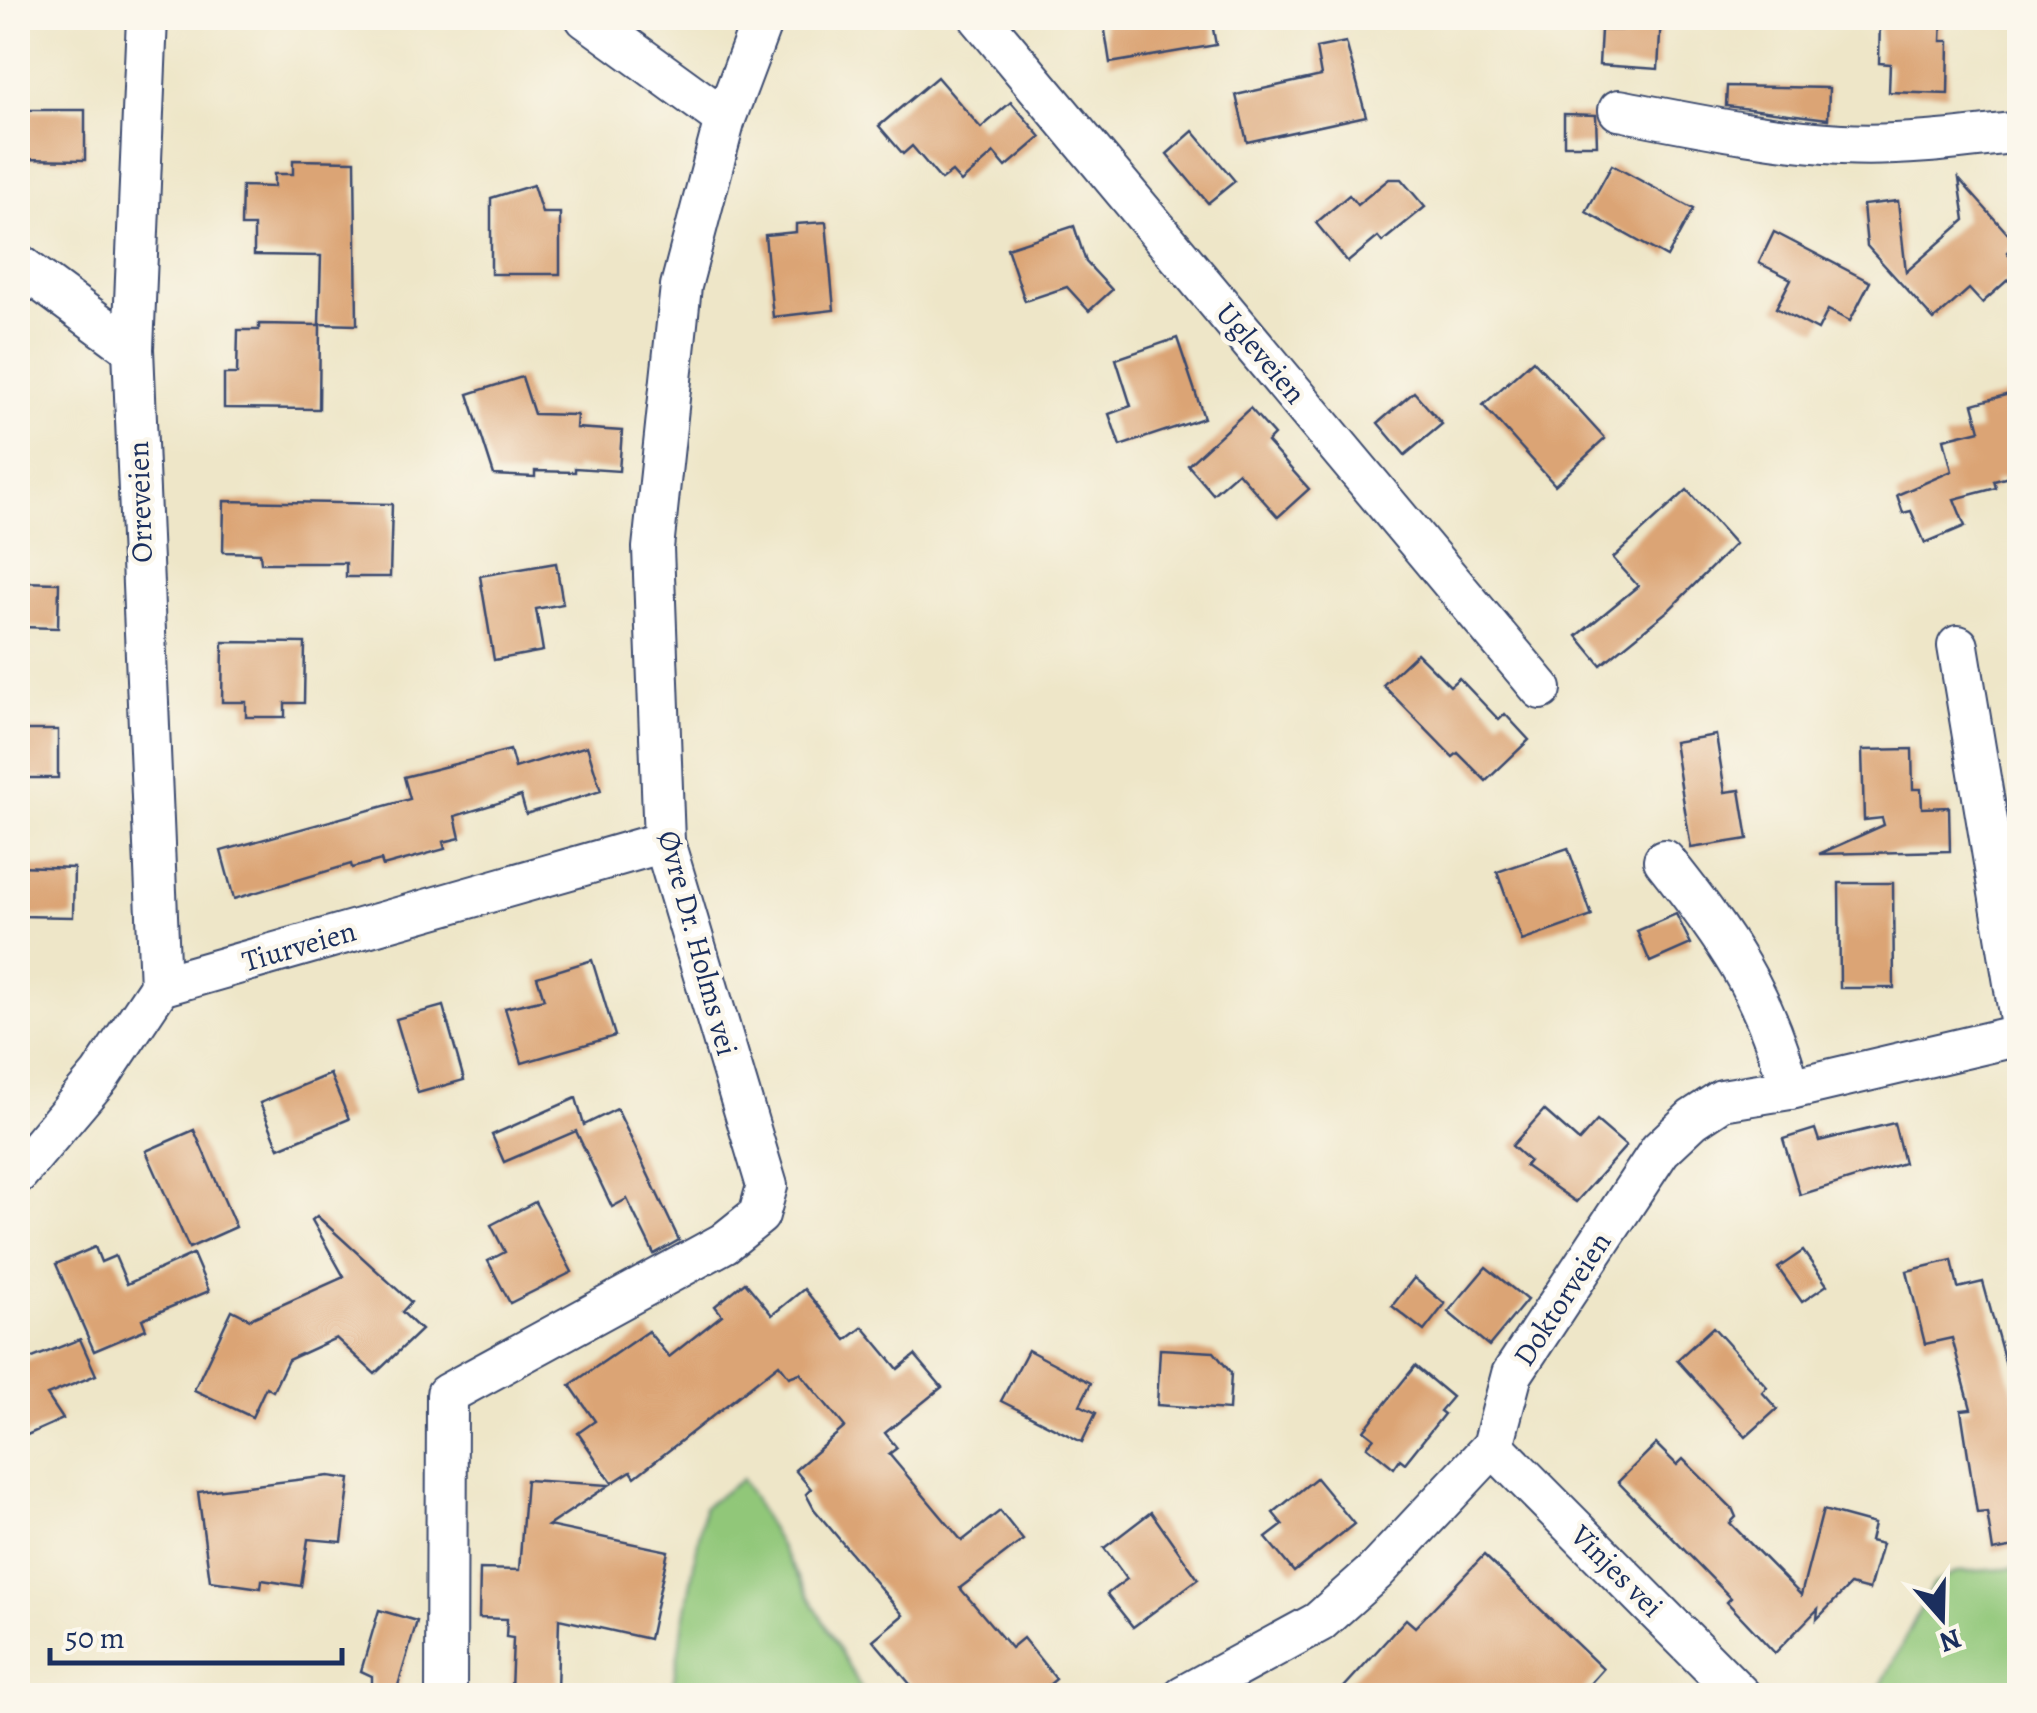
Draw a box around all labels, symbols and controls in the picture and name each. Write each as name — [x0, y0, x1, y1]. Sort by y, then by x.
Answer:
street label: Ugleveien — [1207, 294, 1315, 412]
street label: Orreveien — [118, 441, 162, 563]
street label: Øvre Dr. Holms vei — [649, 826, 747, 1060]
street label: Tiurveien — [237, 911, 361, 981]
street label: Doktorveien — [1504, 1224, 1620, 1374]
street label: Vinjes vei — [1561, 1515, 1672, 1626]
north arrow — [1892, 1568, 1992, 1668]
scale bar — [50, 1603, 342, 1665]
text: 50 m — [65, 1618, 125, 1658]
text: N — [1934, 1619, 1966, 1662]

